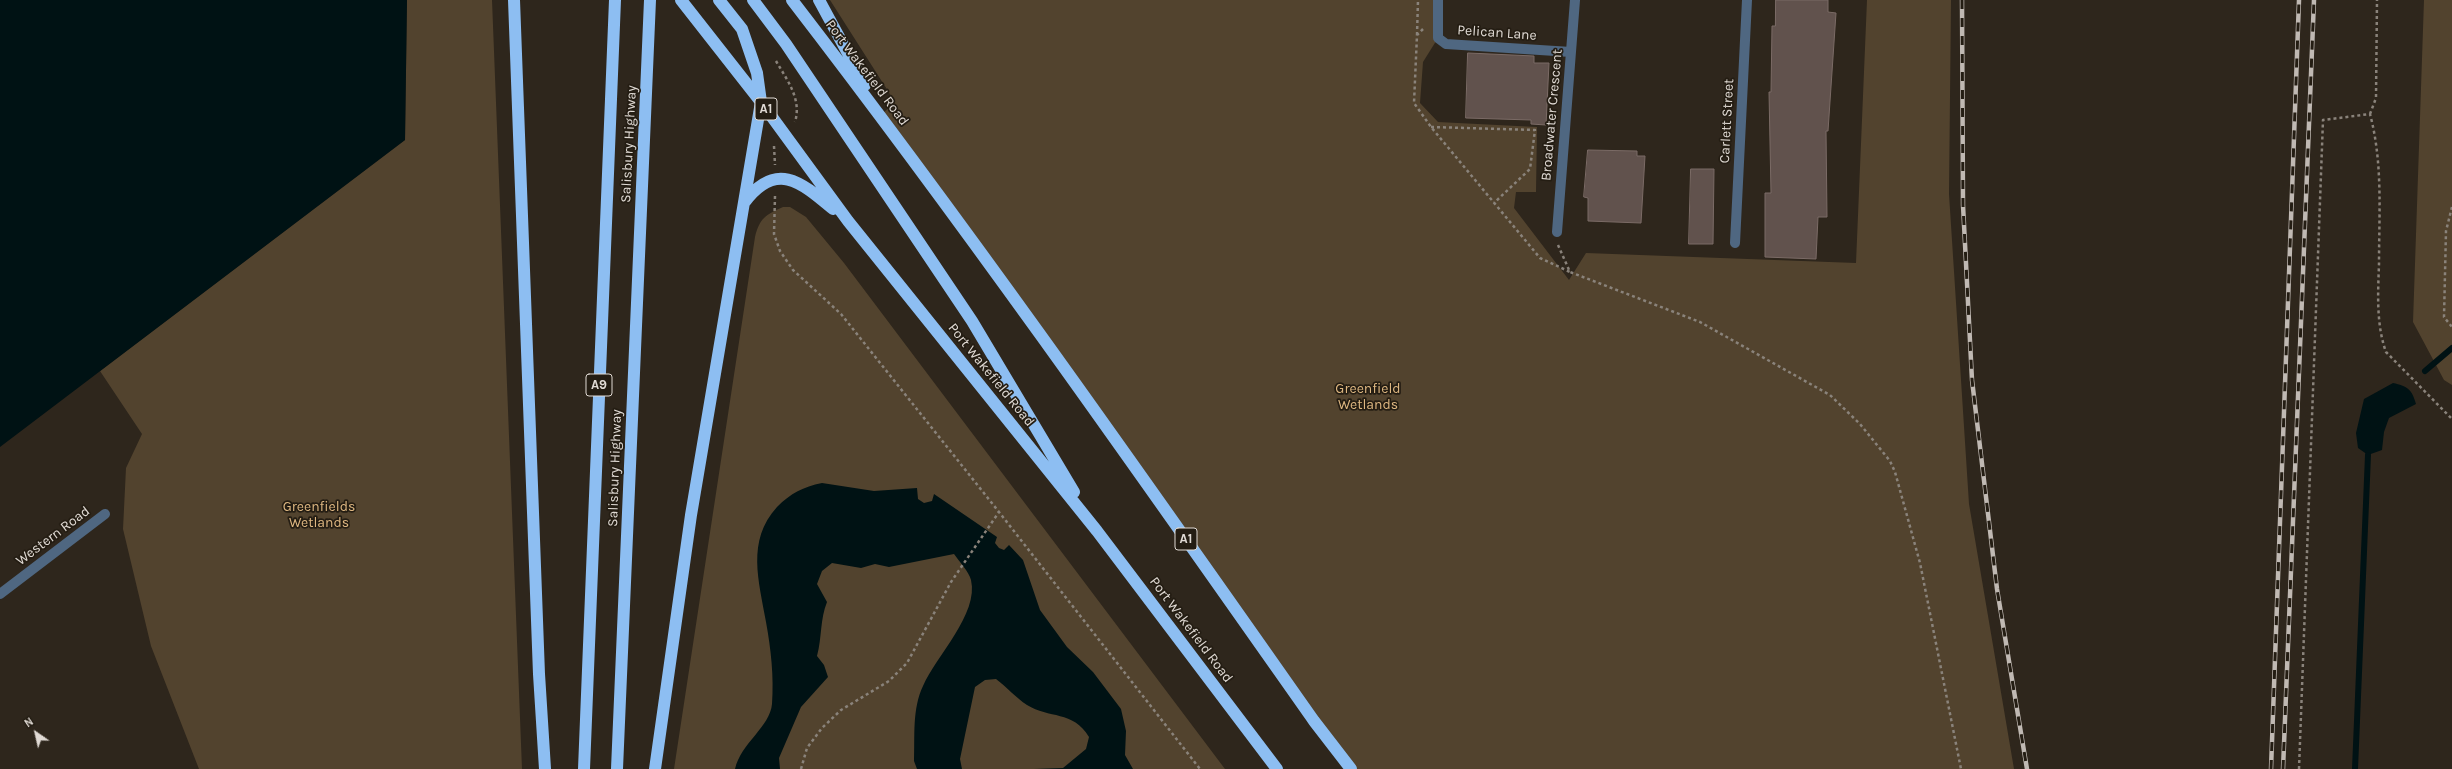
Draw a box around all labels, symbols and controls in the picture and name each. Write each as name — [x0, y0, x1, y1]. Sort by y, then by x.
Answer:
street label: Port Wakefield Road — [822, 17, 912, 129]
street label: Pelican Lane — [1457, 22, 1537, 44]
street label: Broadwater Crescent — [1538, 48, 1566, 182]
street label: Carlett Street — [1716, 78, 1738, 164]
street label: Salisbury Highway — [618, 85, 640, 203]
road number: A1 — [755, 98, 777, 120]
street label: Port Wakefield Road — [944, 320, 1038, 430]
road number: A9 — [586, 374, 612, 396]
park label: Greenfield Wetlands — [1335, 381, 1401, 414]
street label: Salisbury Highway — [605, 409, 625, 527]
park label: Greenfields Wetlands — [283, 499, 355, 532]
street label: Western Road — [13, 503, 93, 569]
road number: A1 — [1175, 528, 1197, 550]
street label: Port Wakefield Road — [1146, 574, 1236, 686]
north arrow — [16, 713, 56, 753]
text: N — [22, 715, 36, 730]

